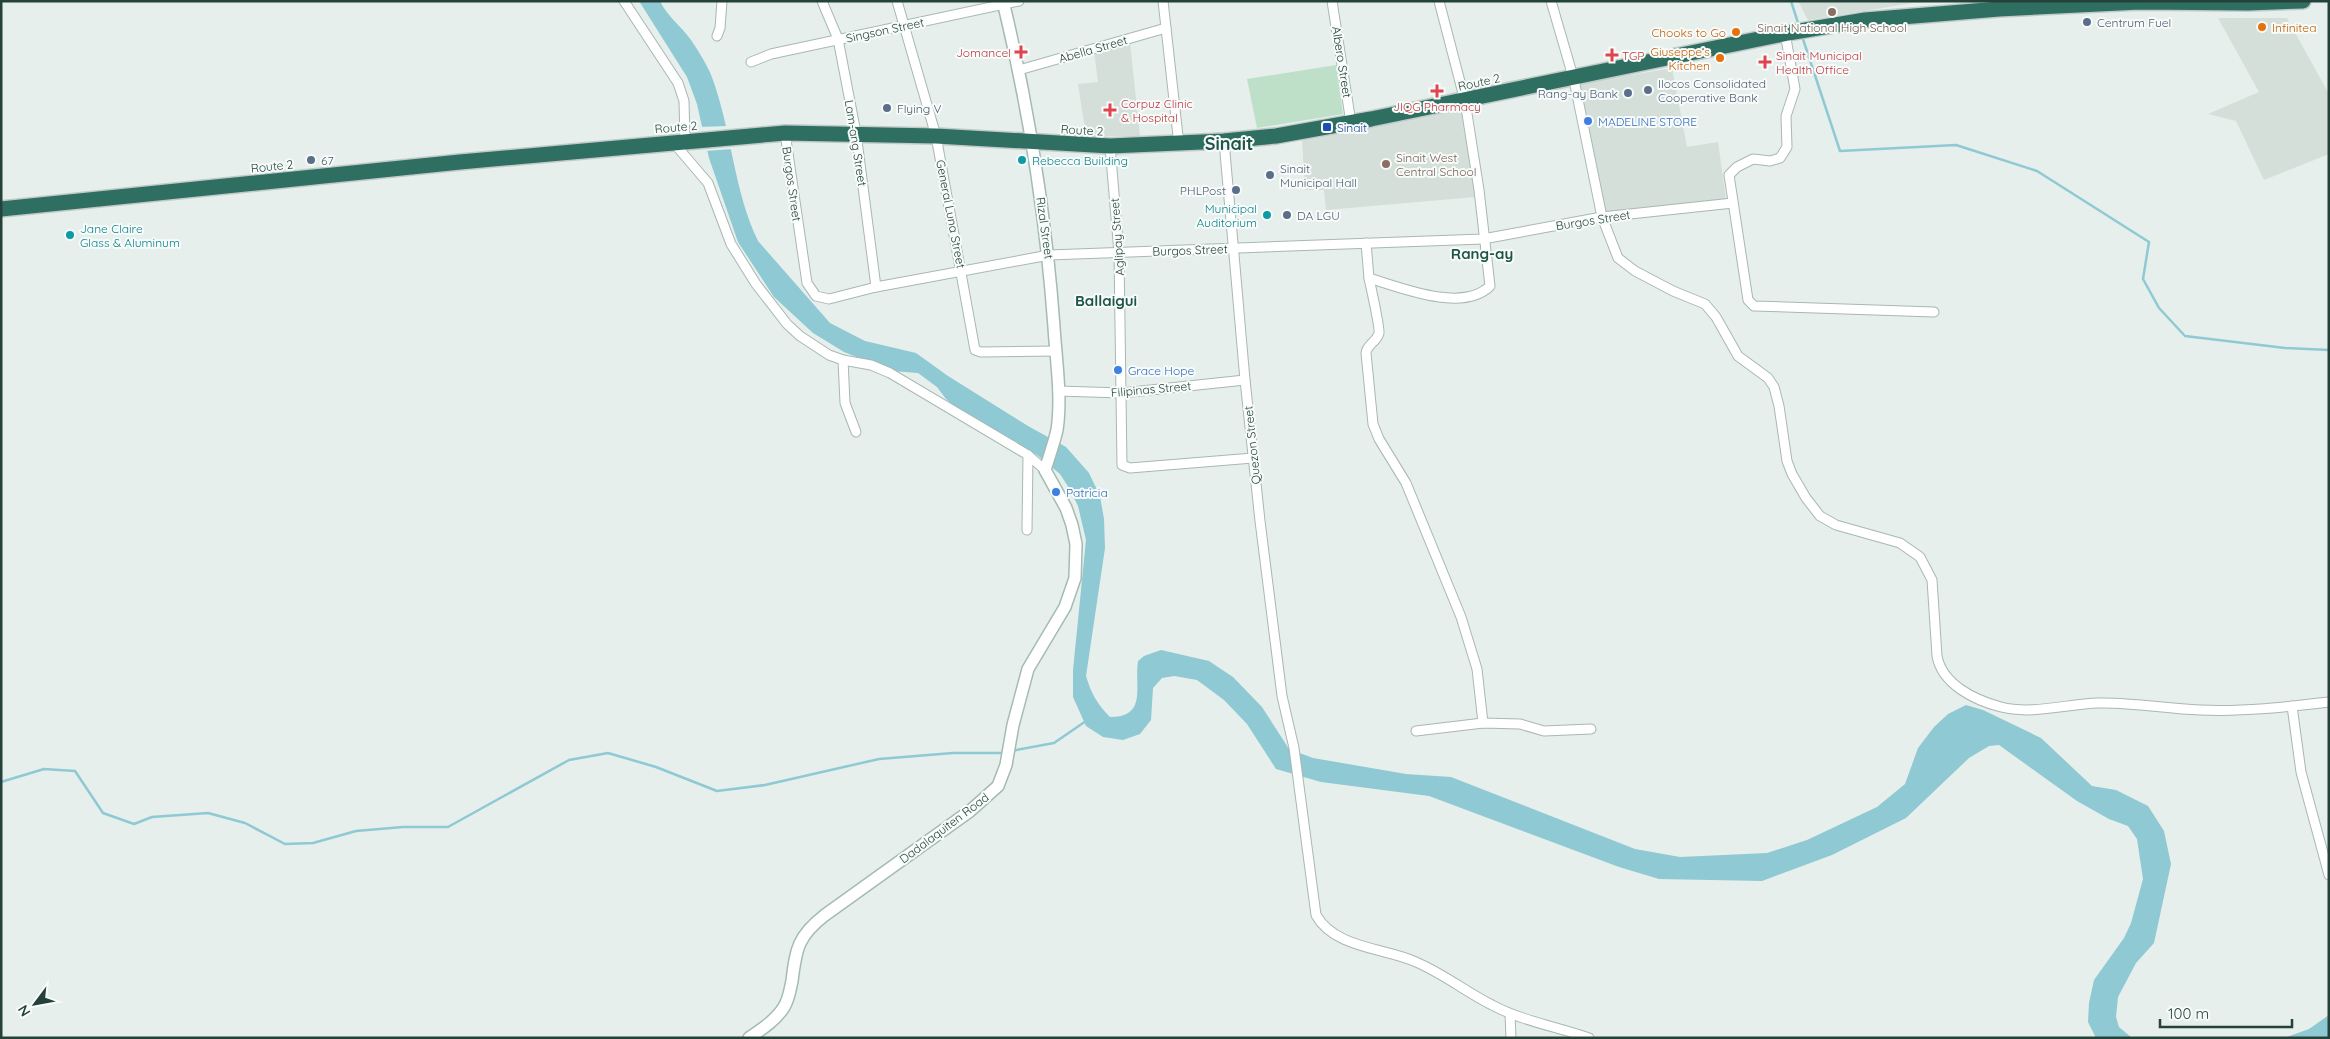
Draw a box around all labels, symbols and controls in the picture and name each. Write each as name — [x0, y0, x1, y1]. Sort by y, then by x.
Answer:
marker: Sinait National High School — [1826, 6, 1838, 18]
street label: Singson Street — [845, 14, 925, 46]
place label: Centrum Fuel — [2097, 15, 2171, 30]
marker: Centrum Fuel — [2081, 16, 2093, 28]
place label: Sinait National High School — [1757, 20, 1907, 35]
place label: Infinitea — [2272, 20, 2316, 35]
marker: Infinitea — [2256, 21, 2268, 33]
street label: Albero Street — [1329, 25, 1355, 99]
place label: Chooks to Go — [1651, 25, 1726, 40]
marker: Chooks to Go — [1730, 26, 1742, 38]
street label: Abella Street — [1057, 32, 1129, 66]
place label: Giuseppe’s Kitchen — [1651, 44, 1710, 73]
place label: Jomancel — [956, 45, 1011, 60]
marker: Jomancel — [1015, 46, 1027, 58]
place label: TGP — [1622, 48, 1645, 63]
place label: Sinait Municipal Health Office — [1776, 48, 1862, 77]
marker: TGP — [1606, 49, 1618, 61]
marker: Giuseppe’s Kitchen — [1714, 52, 1726, 64]
marker: Sinait Municipal Health Office — [1758, 55, 1772, 69]
street label: Route 2 — [1457, 70, 1502, 94]
place label: Ilocos Consolidated Cooperative Bank — [1658, 76, 1766, 105]
marker: Ilocos Consolidated Cooperative Bank — [1642, 84, 1654, 96]
marker: JIQG Pharmacy — [1431, 85, 1443, 97]
place label: Rang-ay Bank — [1538, 86, 1618, 101]
marker: Rang-ay Bank — [1622, 87, 1634, 99]
place label: Corpuz Clinic & Hospital — [1121, 96, 1193, 125]
street label: Lam-ang Street — [842, 99, 870, 187]
place label: JIQG Pharmacy — [1393, 99, 1481, 114]
place label: Flying V — [897, 101, 941, 116]
marker: Flying V — [881, 102, 893, 114]
marker: Corpuz Clinic & Hospital — [1103, 103, 1117, 117]
place label: MADELINE STORE — [1598, 114, 1697, 129]
marker: MADELINE STORE — [1582, 115, 1594, 127]
street label: Route 2 — [654, 118, 698, 136]
place label: Sinait — [1337, 120, 1367, 135]
street label: Route 2 — [1060, 121, 1104, 139]
marker: Sinait — [1321, 121, 1333, 133]
district label: Sinait — [1205, 132, 1253, 155]
street label: Burgos Street — [779, 146, 805, 222]
place label: Sinait West Central School — [1396, 150, 1476, 179]
place label: 67 — [321, 153, 334, 168]
place label: Rebecca Building — [1032, 153, 1128, 168]
marker: 67 — [305, 154, 317, 166]
marker: Rebecca Building — [1016, 154, 1028, 166]
street label: Route 2 — [250, 156, 294, 176]
marker: Sinait West Central School — [1380, 158, 1392, 170]
street label: General Luna Street — [933, 159, 969, 269]
place label: Sinait Municipal Hall — [1280, 161, 1357, 190]
marker: Sinait Municipal Hall — [1264, 169, 1276, 181]
place label: PHLPost — [1180, 183, 1226, 198]
marker: PHLPost — [1230, 184, 1242, 196]
street label: Rizal Street — [1033, 196, 1057, 260]
street label: Aglipay Street — [1107, 198, 1127, 276]
place label: Municipal Auditorium — [1196, 201, 1257, 230]
street label: Burgos Street — [1555, 207, 1631, 233]
place label: DA LGU — [1297, 208, 1340, 223]
marker: Municipal Auditorium — [1261, 209, 1273, 221]
marker: DA LGU — [1281, 209, 1293, 221]
place label: Jane Claire Glass & Aluminum — [80, 221, 180, 250]
marker: Jane Claire Glass & Aluminum — [64, 229, 76, 241]
street label: Burgos Street — [1152, 241, 1228, 259]
district label: Rang-ay — [1451, 244, 1513, 263]
district label: Ballaigui — [1075, 291, 1137, 310]
place label: Grace Hope — [1128, 363, 1195, 378]
marker: Grace Hope — [1112, 364, 1124, 376]
street label: Filipinas Street — [1110, 378, 1192, 400]
street label: Quezon Street — [1240, 405, 1264, 485]
place label: Patricia — [1066, 485, 1108, 500]
marker: Patricia — [1050, 486, 1062, 498]
street label: Dadalaquiten Road — [896, 790, 992, 866]
north arrow — [10, 979, 60, 1029]
scale bar — [2160, 996, 2292, 1028]
text: N — [14, 1002, 34, 1020]
text: 100 m — [2168, 1004, 2209, 1023]

